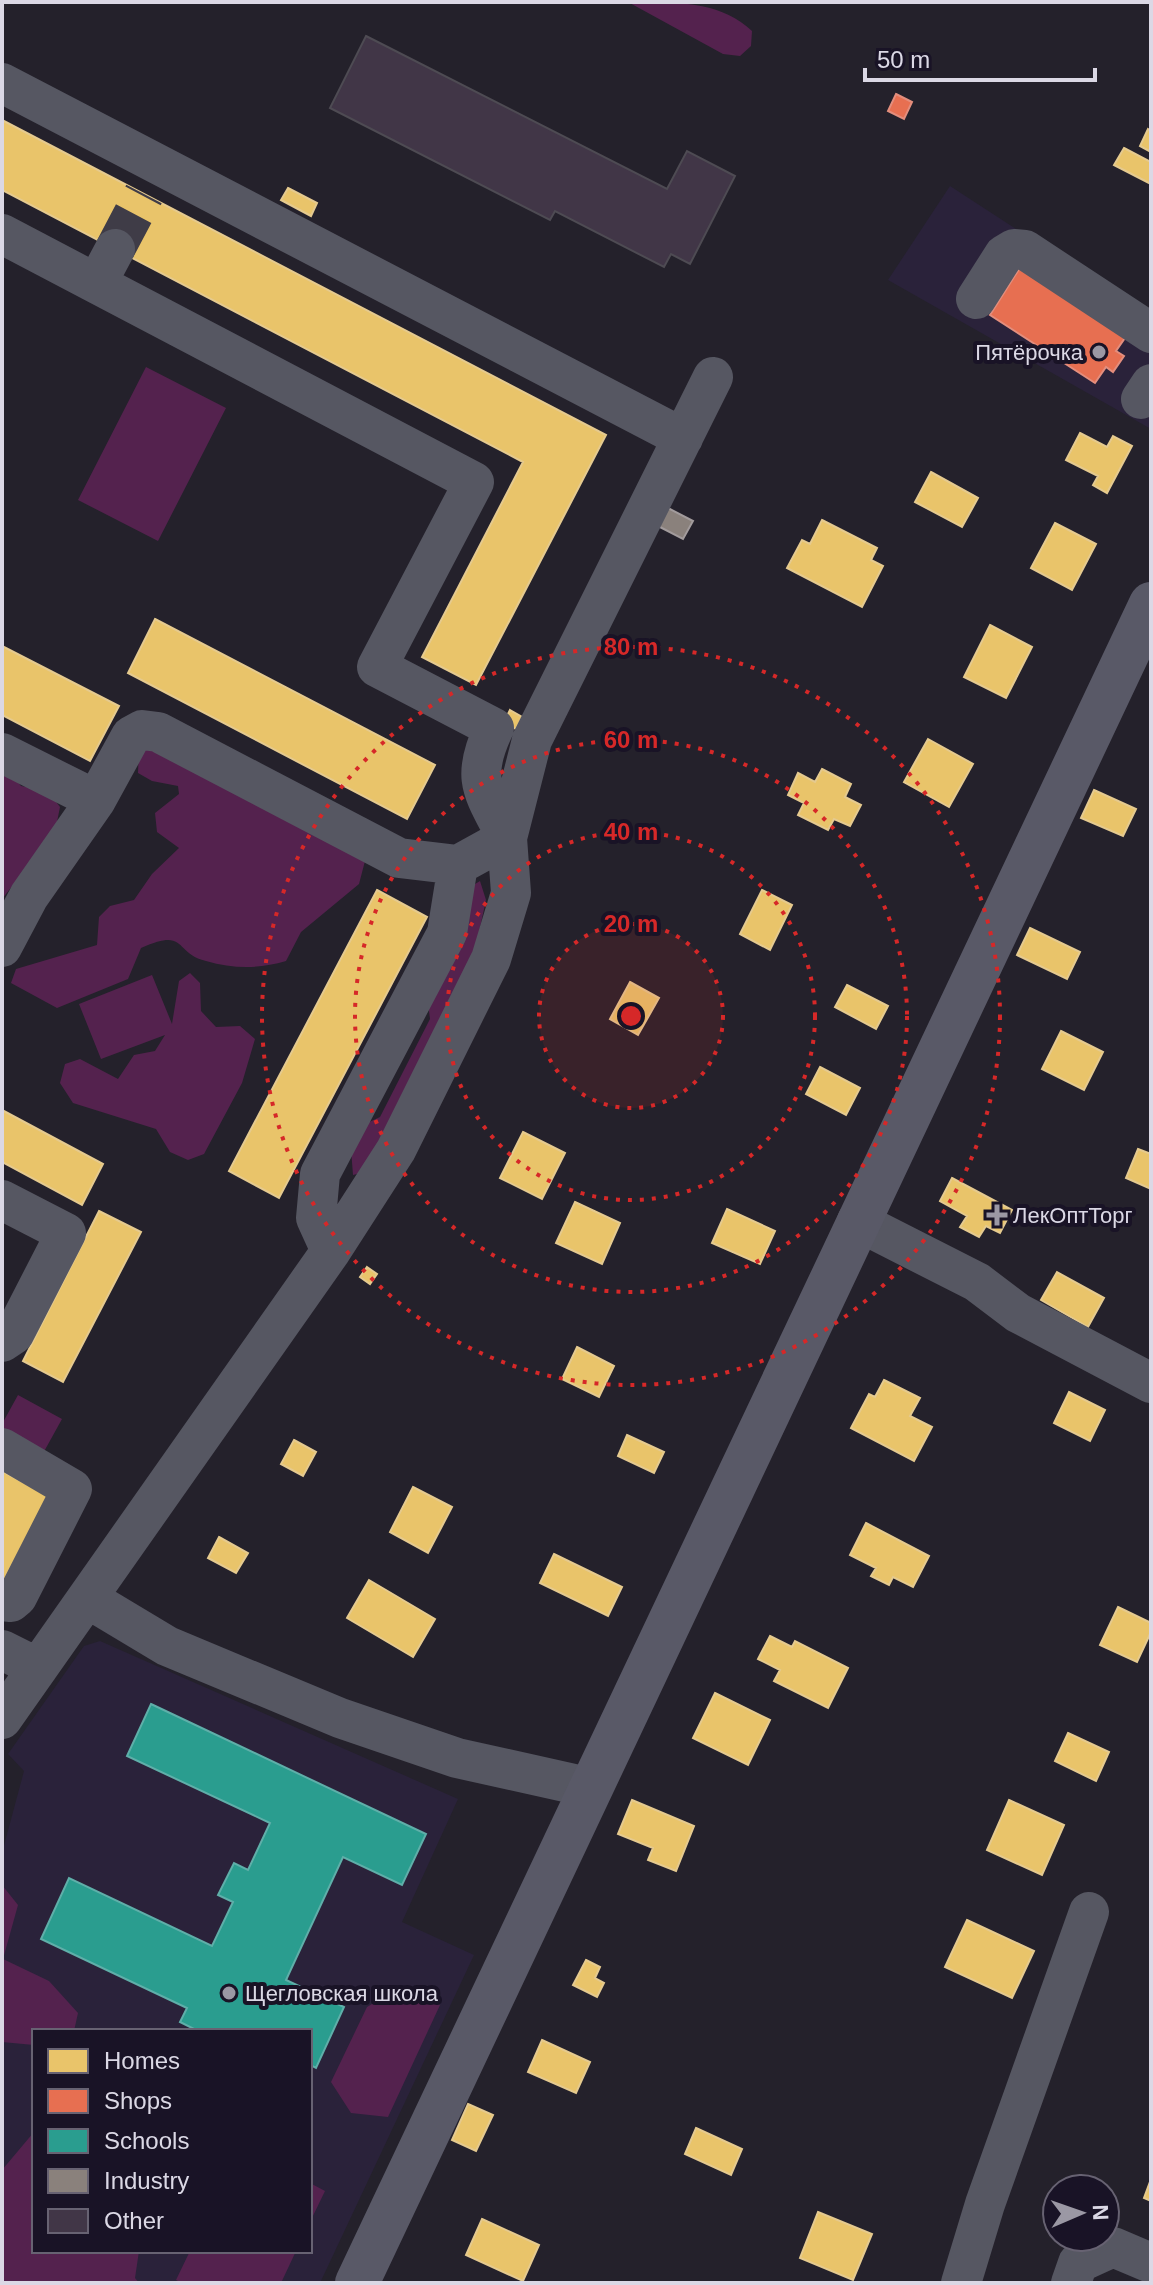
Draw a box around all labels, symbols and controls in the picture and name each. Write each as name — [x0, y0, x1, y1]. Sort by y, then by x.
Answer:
scale bar — [865, 32, 1095, 82]
text: 50 m — [877, 46, 930, 73]
place label: Пятёрочка — [975, 340, 1084, 365]
marker: Пятёрочка — [1090, 343, 1108, 361]
text: 80 m — [604, 633, 658, 660]
text: 60 m — [604, 726, 658, 753]
text: 40 m — [604, 818, 658, 845]
text: 20 m — [604, 910, 658, 937]
centre of rings — [617, 1002, 645, 1030]
place label: ЛекОптТорг — [1013, 1203, 1133, 1228]
marker: ЛекОптТорг — [988, 1206, 1006, 1224]
place label: Щегловская школа — [245, 1981, 439, 2006]
marker: Щегловская школа — [220, 1984, 238, 2002]
legend — [32, 2029, 312, 2253]
text: Homes — [104, 2047, 180, 2074]
text: Shops — [104, 2087, 172, 2114]
text: Schools — [104, 2127, 189, 2154]
text: Industry — [104, 2167, 189, 2194]
north arrow — [1041, 2173, 1121, 2253]
text: N — [1088, 2204, 1113, 2221]
text: Other — [104, 2207, 164, 2234]

